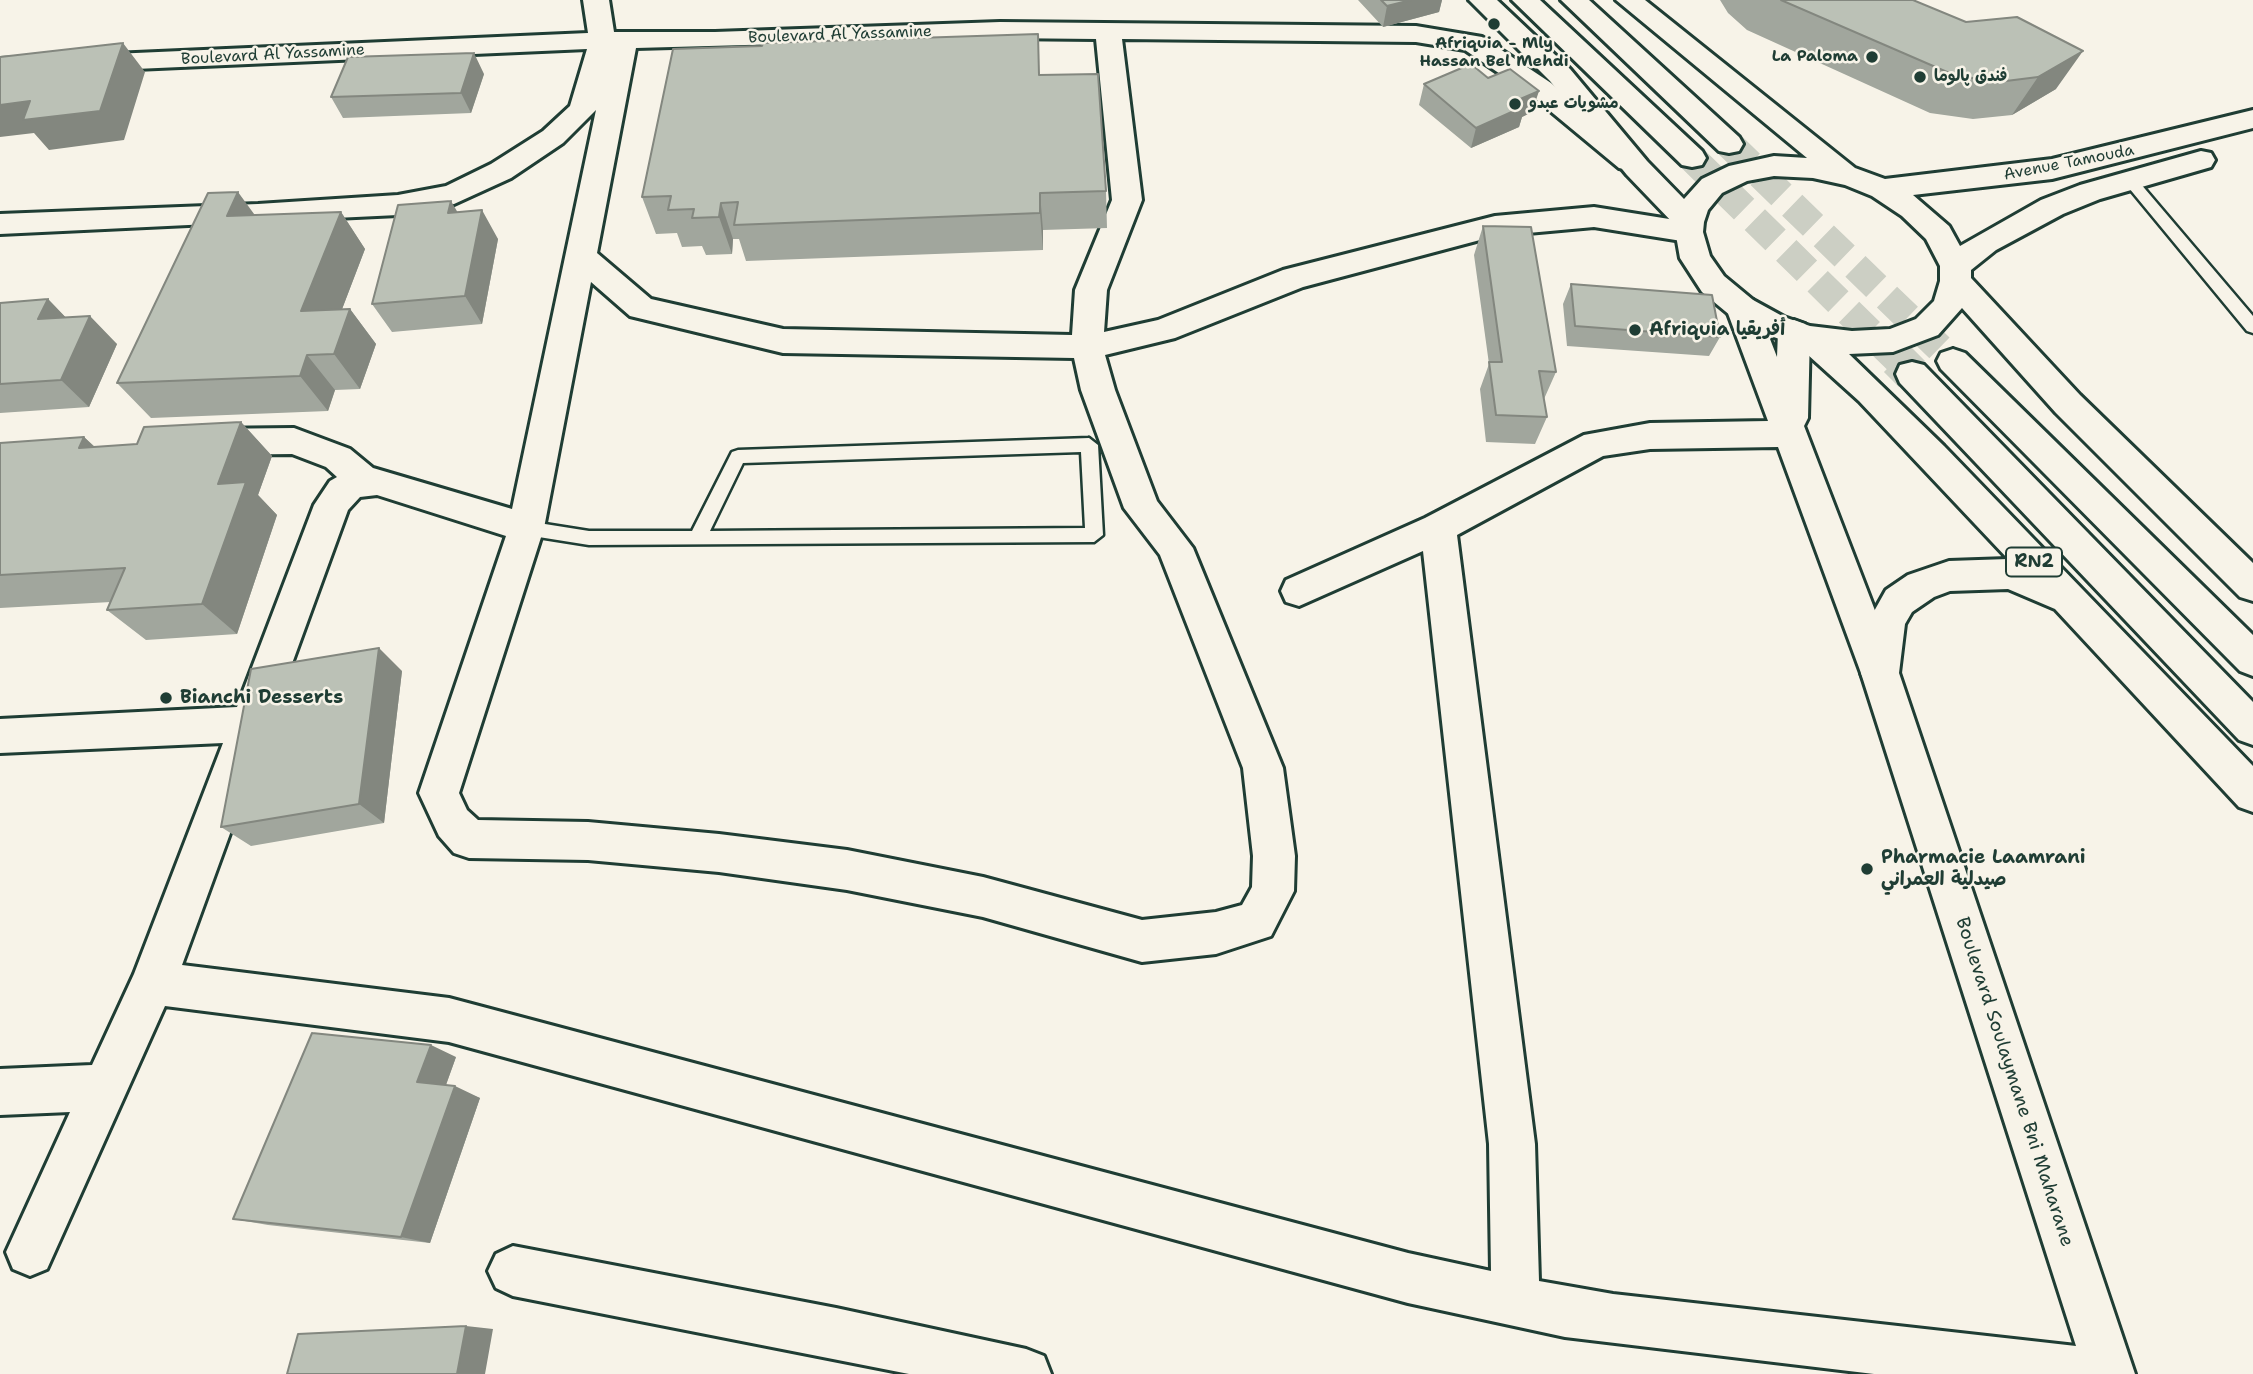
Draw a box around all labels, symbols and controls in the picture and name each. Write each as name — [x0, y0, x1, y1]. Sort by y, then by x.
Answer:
marker: Afriquia - Mly Hassan Bel Mehdi — [1486, 16, 1502, 32]
street label: Boulevard Al Yassamine — [748, 22, 932, 48]
place label: Afriquia - Mly Hassan Bel Mehdi — [1419, 34, 1569, 72]
street label: Boulevard Al Yassamine — [181, 41, 365, 69]
place label: La Paloma — [1772, 47, 1858, 67]
marker: La Paloma — [1864, 49, 1880, 65]
place label: فندق پالوما — [1934, 67, 2007, 87]
marker: فندق پالوما — [1912, 69, 1928, 85]
place label: مشويات عبدو — [1529, 94, 1619, 114]
marker: مشويات عبدو — [1507, 96, 1523, 112]
street label: Avenue Tamouda — [2002, 141, 2136, 185]
place label: Afriquia أفريقيا — [1649, 319, 1785, 341]
marker: Afriquia أفريقيا — [1627, 322, 1643, 338]
road number: RN2 — [2006, 548, 2062, 576]
place label: Bianchi Desserts — [180, 687, 343, 709]
marker: Bianchi Desserts — [158, 690, 174, 706]
place label: Pharmacie Laamrani صيدلية العمراني — [1881, 847, 2086, 891]
marker: Pharmacie Laamrani صيدلية العمراني — [1859, 861, 1875, 877]
street label: Boulevard Soulaymane Bni Maharane — [1950, 914, 2078, 1250]

